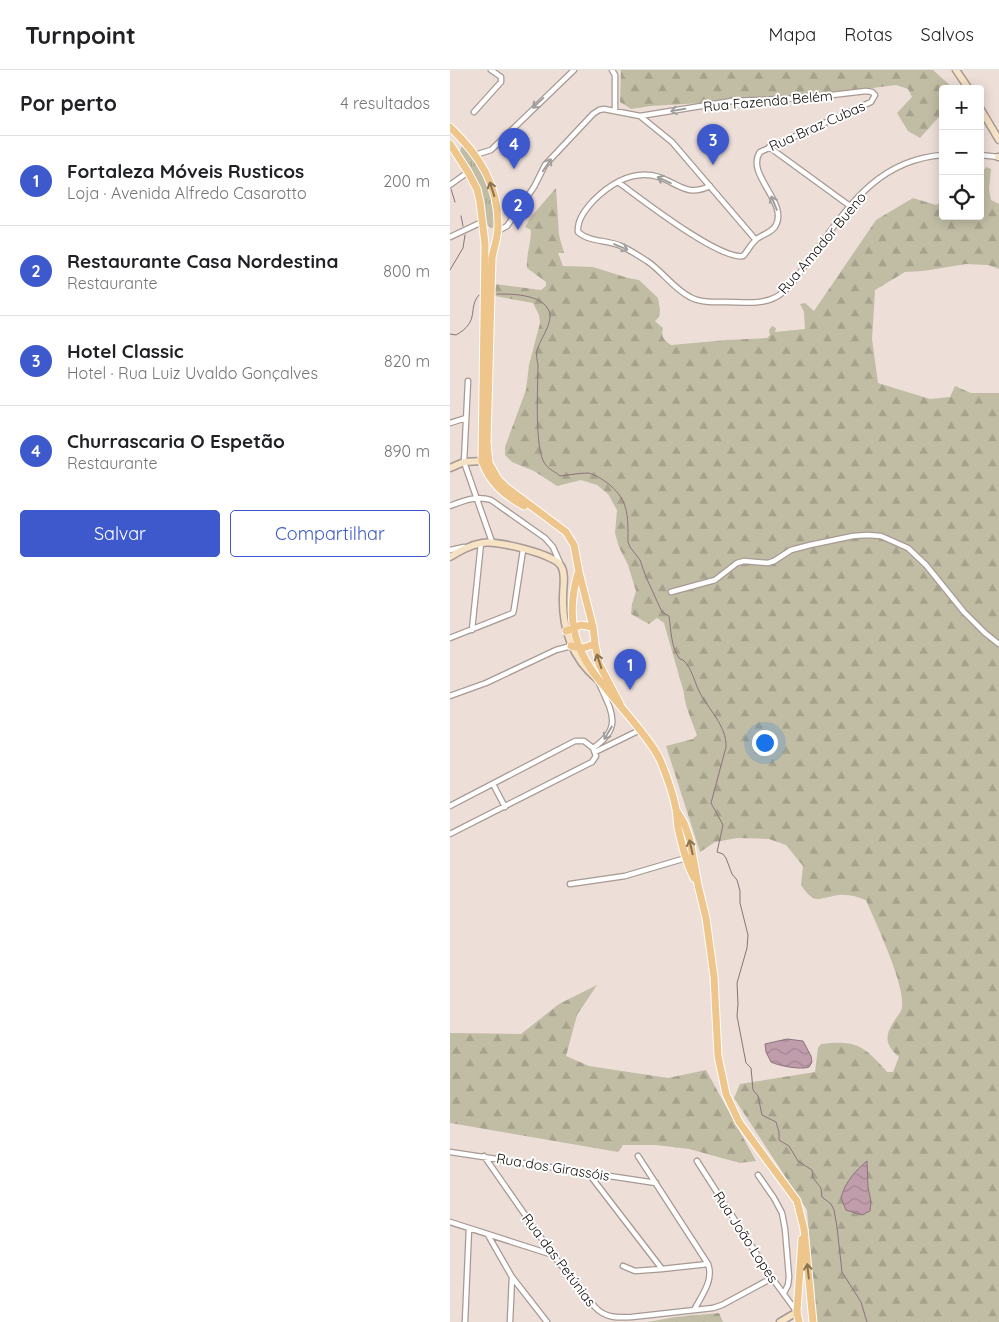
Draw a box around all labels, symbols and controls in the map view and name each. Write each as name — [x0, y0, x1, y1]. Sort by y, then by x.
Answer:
text: Turnpoint — [25, 20, 136, 50]
text: Mapa — [769, 23, 816, 46]
text: Rotas — [844, 23, 893, 46]
text: Salvos — [921, 23, 974, 46]
map controls — [939, 85, 984, 220]
button: + — [939, 85, 984, 130]
street label: Rua Fazenda Belém — [703, 86, 833, 116]
text: Por perto — [20, 90, 117, 116]
text: 4 resultados — [340, 93, 430, 113]
one-way arrow — [532, 97, 544, 109]
street label: Rua Braz Cubas — [766, 97, 868, 155]
one-way arrow — [670, 105, 686, 115]
pin: 3 — [697, 124, 729, 165]
pin: 4 — [498, 128, 530, 169]
button: − — [939, 130, 984, 175]
one-way arrow — [542, 158, 552, 172]
text: Fortaleza Móveis Rusticos — [67, 159, 304, 183]
text: 1 — [33, 171, 39, 191]
text: 200 m — [383, 171, 430, 191]
one-way arrow — [657, 175, 672, 184]
button: locate — [939, 175, 984, 220]
one-way arrow — [487, 182, 497, 198]
text: Loja · Avenida Alfredo Casarotto — [67, 183, 307, 203]
street label: Rua Amador Bueno — [774, 188, 870, 298]
pin: 2 — [502, 189, 534, 230]
one-way arrow — [769, 196, 778, 211]
one-way arrow — [613, 242, 628, 252]
text: Restaurante Casa Nordestina — [67, 249, 338, 273]
text: 2 — [31, 261, 41, 281]
text: 800 m — [383, 261, 430, 281]
text: Restaurante — [67, 273, 158, 293]
text: Hotel Classic — [67, 339, 184, 363]
text: 3 — [32, 351, 40, 371]
text: 820 m — [384, 351, 430, 371]
text: Hotel · Rua Luiz Uvaldo Gonçalves — [67, 363, 318, 383]
text: Churrascaria O Espetão — [67, 429, 285, 453]
text: 4 — [31, 441, 41, 461]
text: 890 m — [384, 441, 430, 461]
text: Restaurante — [67, 453, 158, 473]
button: Salvar — [20, 510, 220, 557]
button: Compartilhar — [230, 510, 430, 557]
pin: 1 — [614, 649, 646, 690]
one-way arrow — [594, 653, 603, 669]
one-way arrow — [602, 726, 612, 740]
your location — [752, 730, 778, 756]
one-way arrow — [686, 839, 695, 855]
street label: Rua dos Girassóis — [495, 1149, 611, 1185]
street label: Rua João Lopes — [710, 1188, 782, 1286]
street label: Rua das Petúnias — [518, 1210, 600, 1310]
one-way arrow — [804, 1264, 813, 1280]

